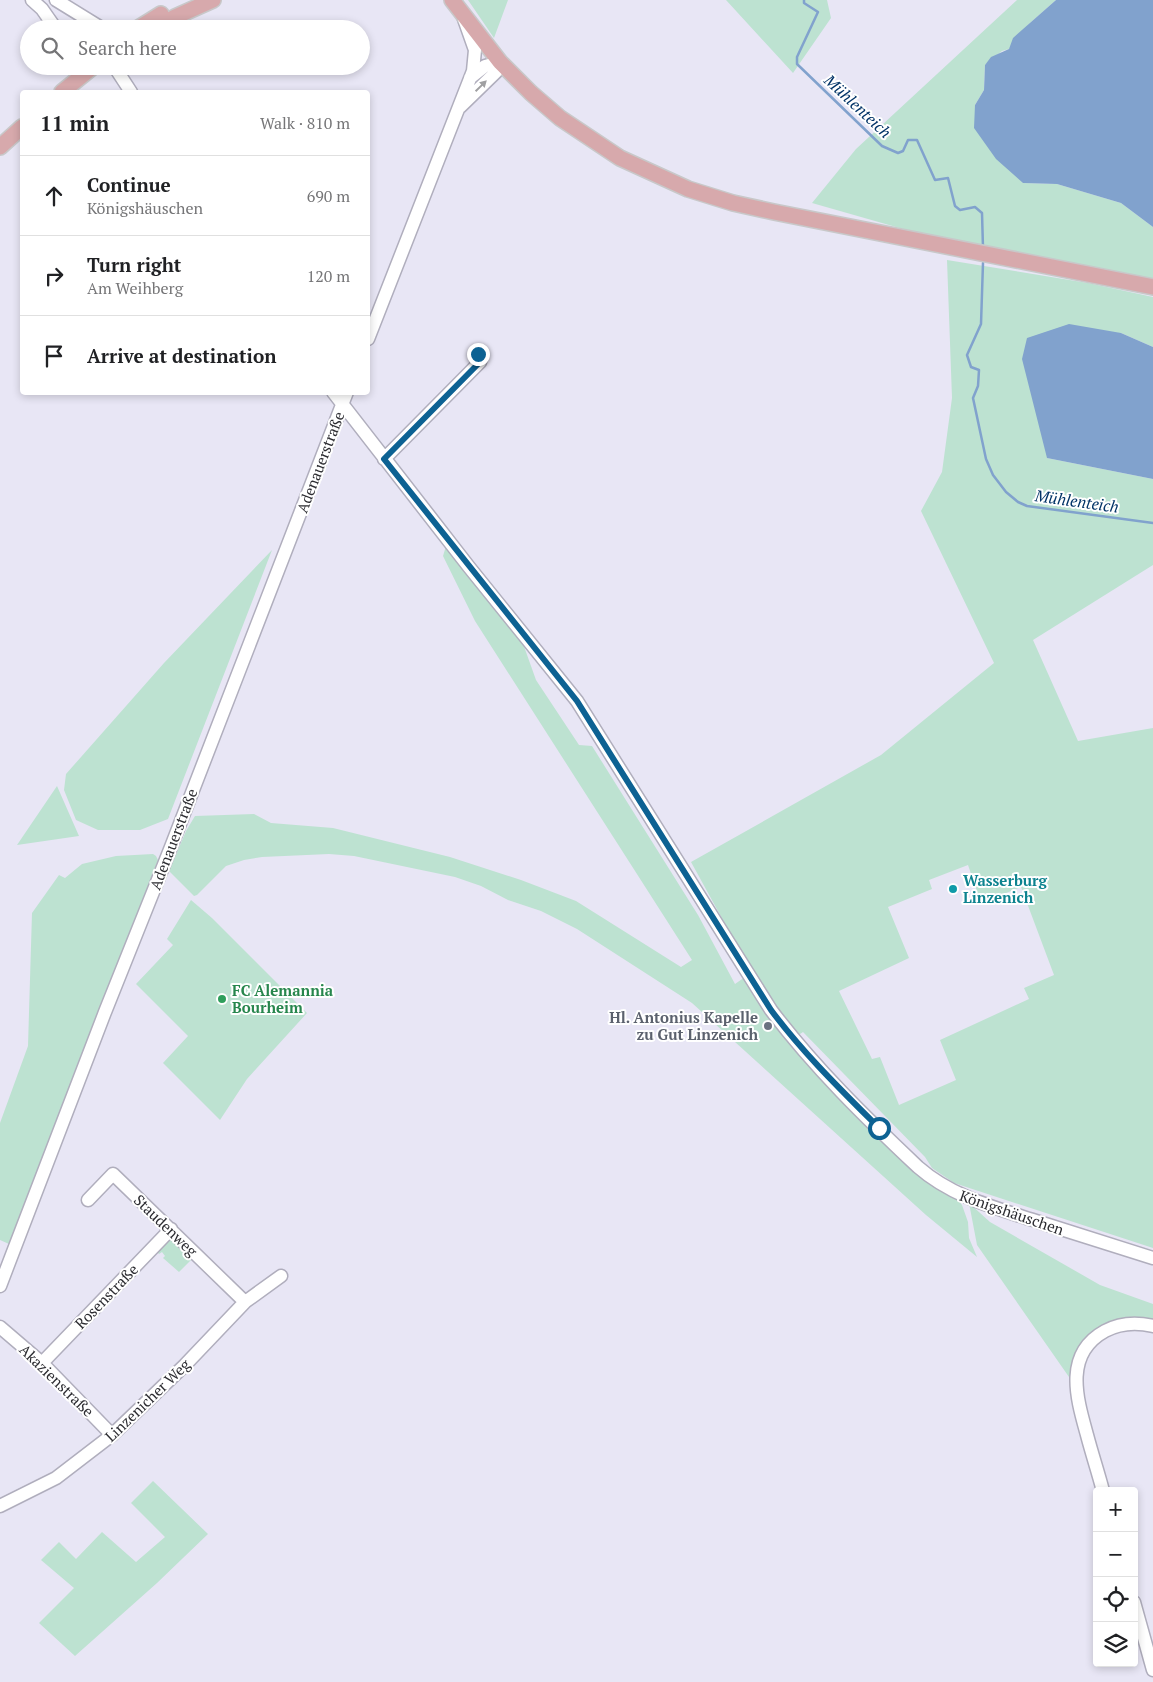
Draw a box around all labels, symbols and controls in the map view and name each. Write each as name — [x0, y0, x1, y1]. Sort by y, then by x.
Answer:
search box — [20, 20, 370, 75]
icon: search — [38, 34, 66, 62]
text: Search here — [78, 35, 177, 60]
water label: Mühlenteich — [819, 69, 896, 143]
one-way arrow — [475, 80, 487, 92]
text: 11 min — [40, 109, 109, 137]
text: Walk · 810 m — [260, 112, 350, 134]
text: Continue — [87, 172, 171, 197]
icon: ahead — [40, 182, 68, 210]
text: 690 m — [307, 185, 350, 207]
text: Königshäuschen — [87, 197, 203, 219]
text: Turn right — [87, 252, 181, 277]
icon: right — [40, 262, 68, 290]
text: 120 m — [307, 265, 350, 287]
text: Am Weihberg — [87, 277, 183, 299]
icon: arrive — [40, 342, 68, 370]
text: Arrive at destination — [87, 343, 276, 368]
route end — [467, 343, 490, 366]
street label: Adenauerstraße — [291, 408, 349, 516]
water label: Mühlenteich — [1033, 484, 1120, 518]
street label: Adenauerstraße — [144, 785, 202, 893]
place label: Wasserburg Linzenich — [963, 870, 1047, 907]
marker: Wasserburg Linzenich — [947, 883, 959, 895]
place label: FC Alemannia Bourheim — [232, 980, 334, 1017]
marker: FC Alemannia Bourheim — [216, 993, 228, 1005]
place label: Hl. Antonius Kapelle zu Gut Linzenich — [609, 1007, 758, 1044]
marker: Hl. Antonius Kapelle zu Gut Linzenich — [762, 1020, 774, 1032]
route start — [868, 1117, 891, 1140]
street label: Königshäuschen — [957, 1185, 1067, 1239]
street label: Staudenweg — [130, 1190, 203, 1261]
street label: Rosenstraße — [70, 1259, 142, 1333]
street label: Akazienstraße — [15, 1339, 99, 1421]
street label: Linzenicher Weg — [100, 1353, 195, 1446]
map controls — [1093, 1487, 1138, 1667]
button: + — [1093, 1487, 1138, 1532]
button: − — [1093, 1532, 1138, 1577]
button: locate — [1093, 1577, 1138, 1622]
button: layers — [1093, 1622, 1138, 1667]

